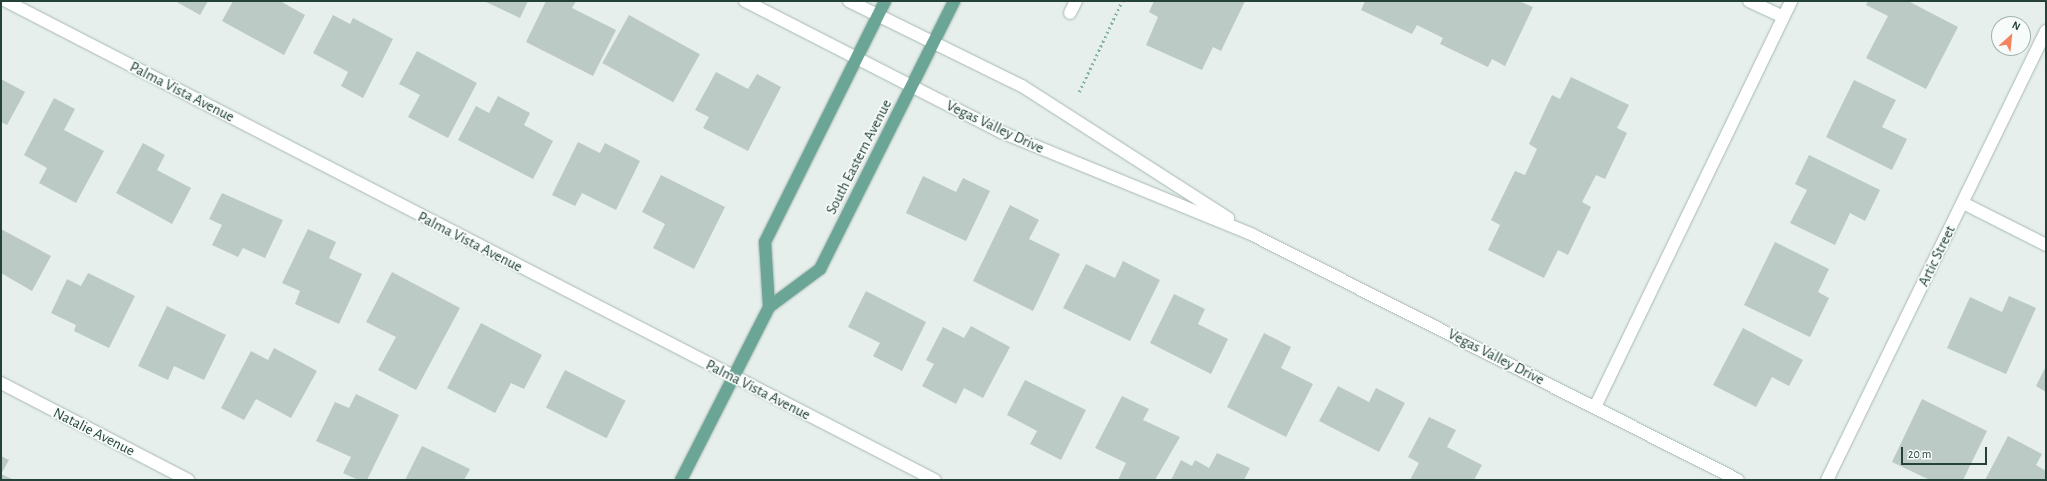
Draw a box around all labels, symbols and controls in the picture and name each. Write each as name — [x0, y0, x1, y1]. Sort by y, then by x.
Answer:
north arrow — [1991, 16, 2031, 56]
text: N — [2010, 19, 2022, 32]
street label: Palma Vista Avenue — [127, 58, 237, 126]
street label: South Eastern Avenue — [822, 97, 896, 217]
street label: Vegas Valley Drive — [943, 97, 1047, 157]
street label: Palma Vista Avenue — [415, 208, 525, 276]
street label: Artic Street — [1915, 223, 1959, 289]
street label: Vegas Valley Drive — [1445, 325, 1547, 389]
street label: Palma Vista Avenue — [703, 356, 813, 424]
street label: Natalie Avenue — [50, 404, 138, 460]
scale bar — [1903, 439, 1989, 465]
text: 20 m — [1908, 448, 1931, 460]

